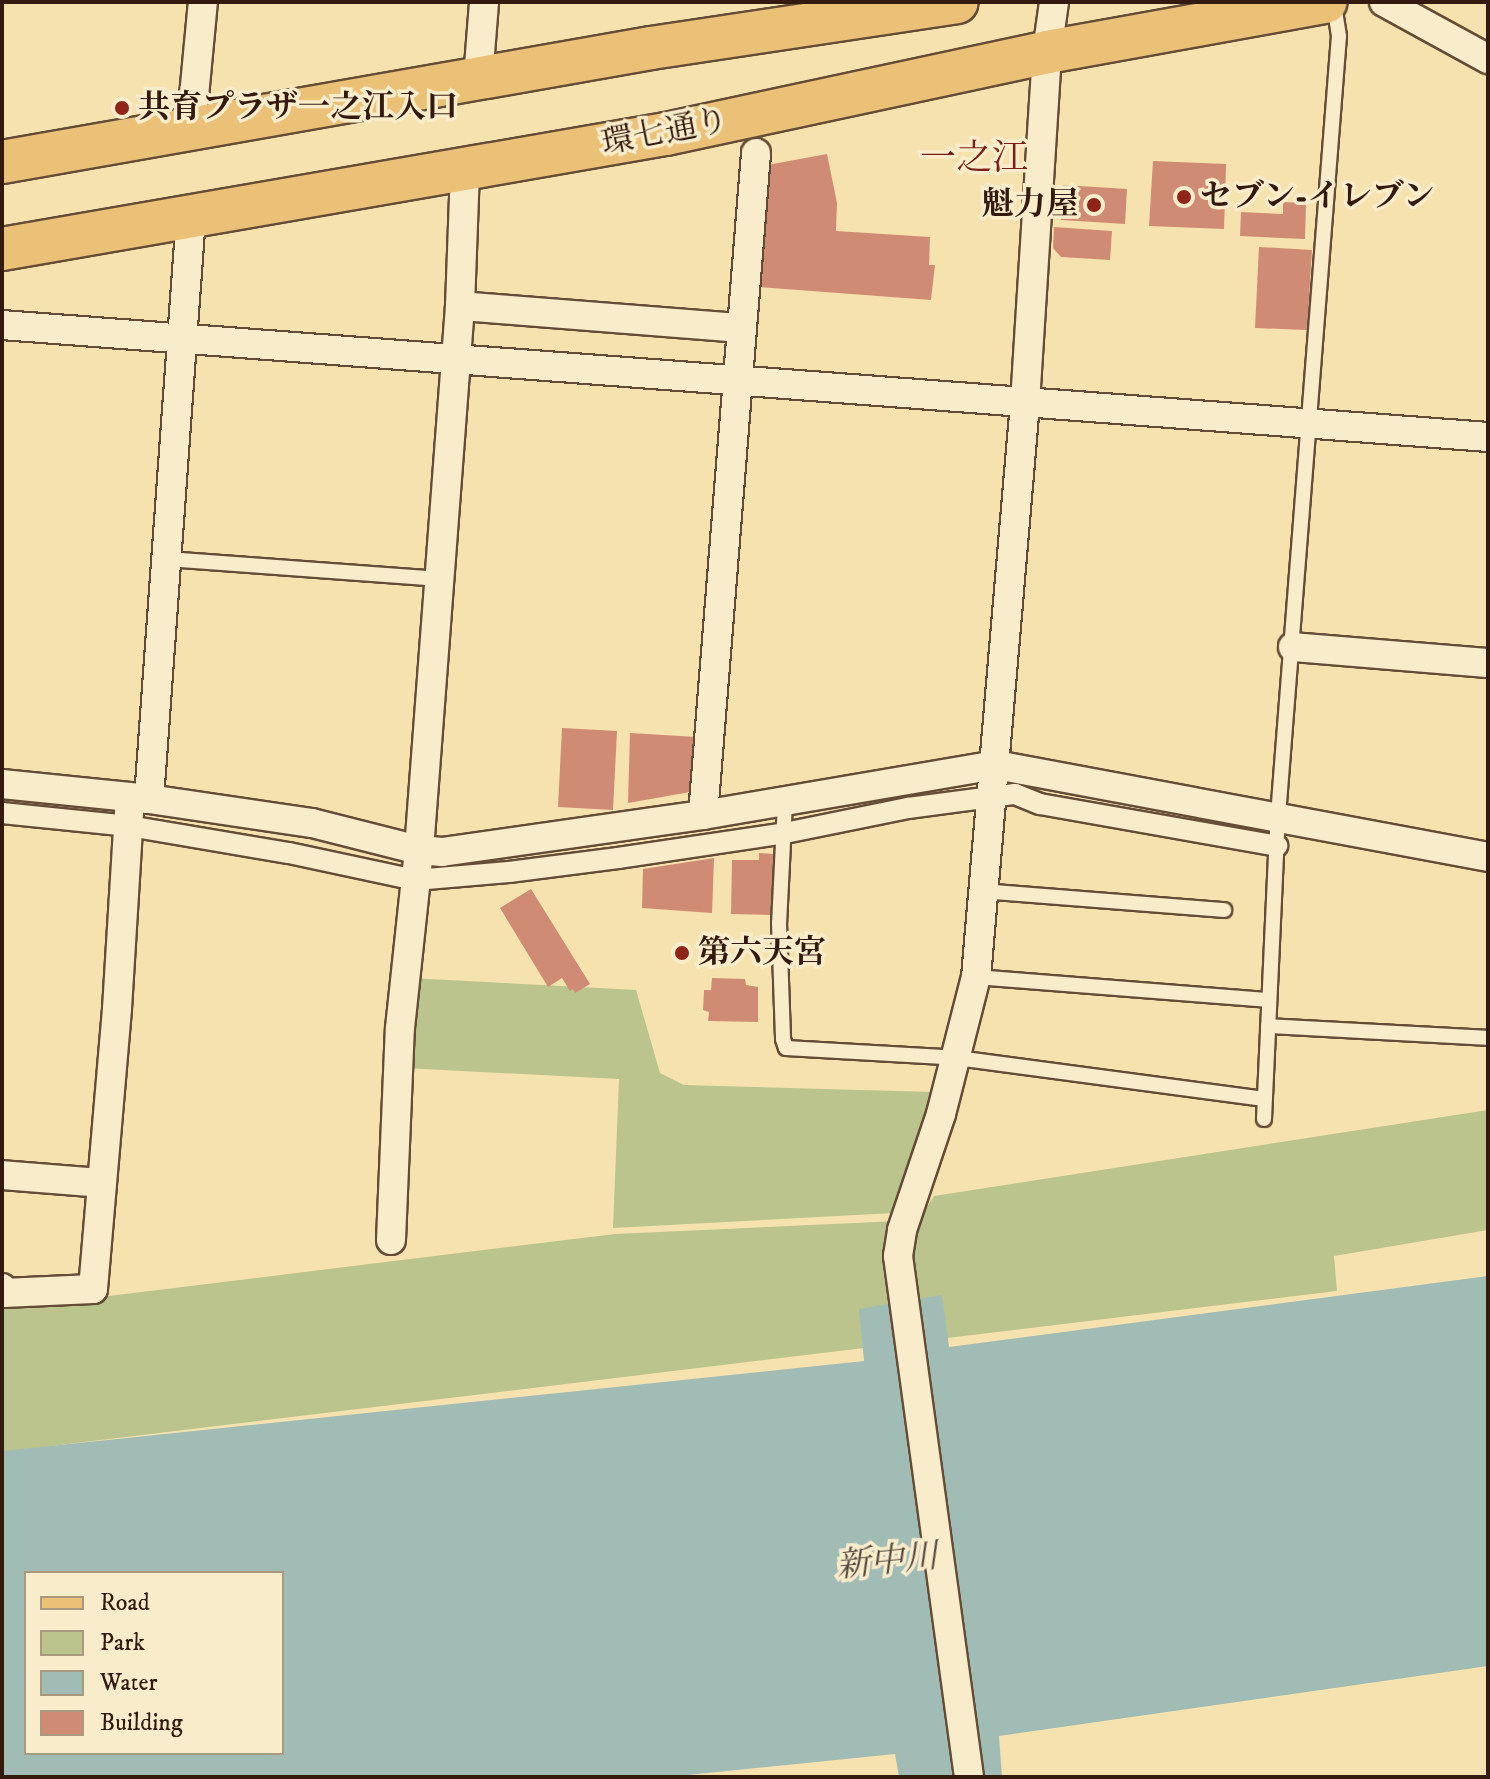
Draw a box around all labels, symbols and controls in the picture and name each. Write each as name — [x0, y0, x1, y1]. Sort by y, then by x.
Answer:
place label: 共育プラザ一之江入口 — [138, 89, 458, 127]
marker: 共育プラザ一之江入口 — [113, 99, 131, 117]
street label: 環七通り — [599, 102, 731, 164]
district label: 一之江 — [920, 137, 1028, 181]
place label: セブン-イレブン — [1200, 178, 1437, 216]
place label: 魁力屋 — [982, 186, 1078, 224]
marker: セブン-イレブン — [1175, 188, 1193, 206]
marker: 魁力屋 — [1085, 196, 1103, 214]
place label: 第六天宮 — [698, 934, 826, 972]
marker: 第六天宮 — [673, 944, 691, 962]
water label: 新中川 — [834, 1536, 940, 1588]
legend — [24, 1571, 284, 1755]
text: Road — [100, 1588, 150, 1618]
text: Park — [100, 1628, 145, 1658]
text: Water — [100, 1668, 157, 1698]
text: Building — [100, 1708, 183, 1738]

